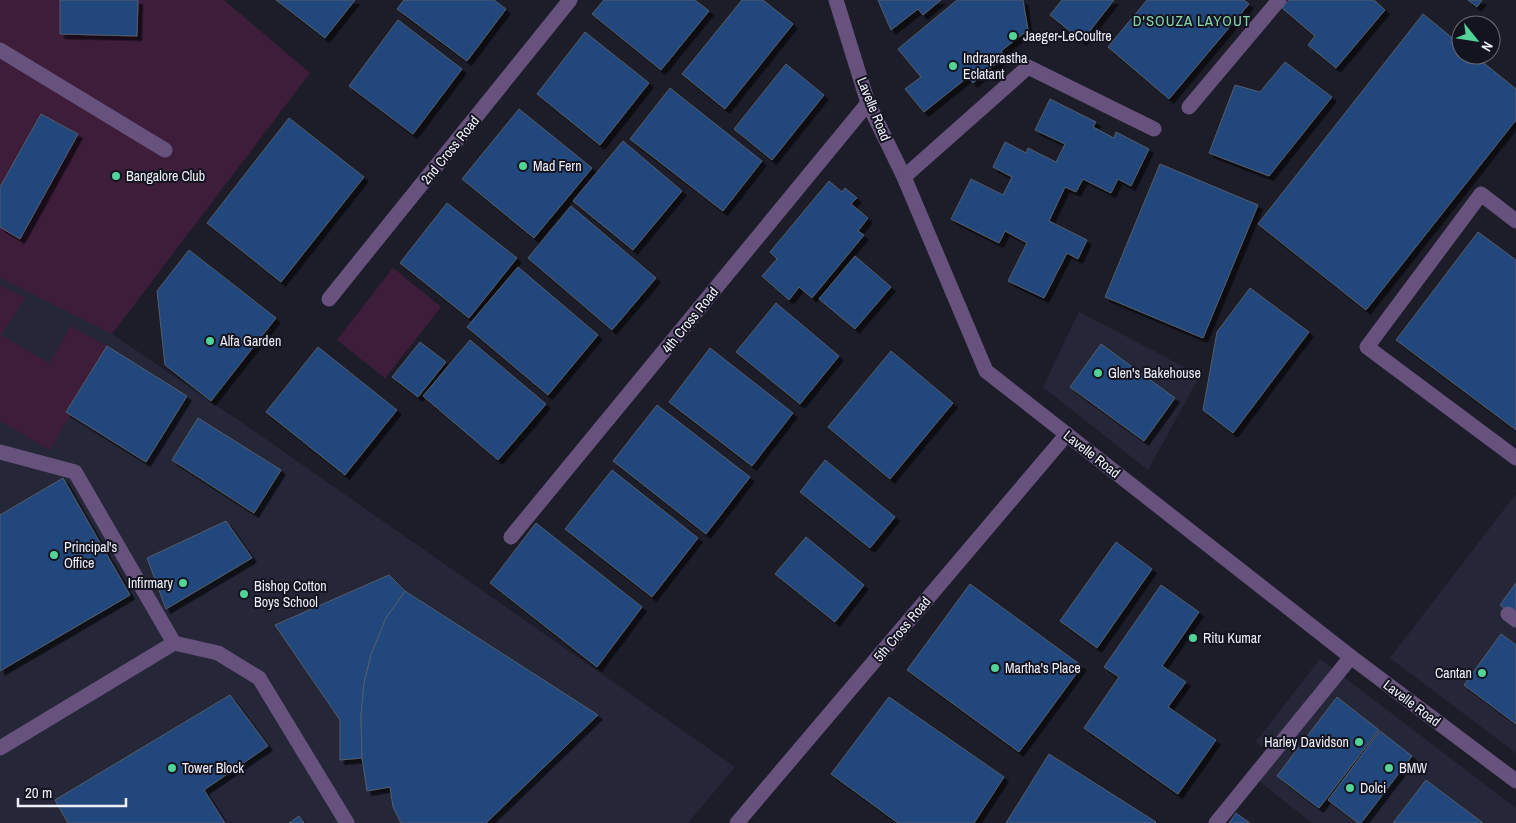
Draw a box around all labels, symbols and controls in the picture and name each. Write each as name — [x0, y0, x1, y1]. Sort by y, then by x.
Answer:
district label: D'SOUZA LAYOUT — [1133, 10, 1251, 31]
north arrow — [1451, 15, 1501, 65]
place label: Jaeger-LeCoultre — [1023, 27, 1112, 45]
marker: Jaeger-LeCoultre — [1007, 30, 1019, 42]
text: N — [1477, 38, 1497, 55]
place label: Indraprastha Eclatant — [963, 49, 1028, 83]
marker: Indraprastha Eclatant — [947, 60, 959, 72]
street label: Lavelle Road — [853, 75, 895, 143]
street label: 2nd Cross Road — [417, 112, 483, 188]
place label: Mad Fern — [533, 157, 582, 175]
marker: Mad Fern — [517, 160, 529, 172]
place label: Bangalore Club — [126, 167, 205, 185]
marker: Bangalore Club — [110, 170, 122, 182]
street label: 4th Cross Road — [658, 283, 722, 357]
place label: Alfa Garden — [219, 332, 281, 350]
marker: Alfa Garden — [204, 335, 216, 347]
place label: Glen's Bakehouse — [1108, 364, 1201, 382]
marker: Glen's Bakehouse — [1092, 367, 1104, 379]
street label: Lavelle Road — [1060, 426, 1124, 482]
place label: Principal's Office — [64, 538, 118, 572]
marker: Principal's Office — [48, 549, 60, 561]
place label: Infirmary — [128, 574, 173, 592]
marker: Infirmary — [177, 577, 189, 589]
place label: Bishop Cotton Boys School — [254, 577, 327, 611]
marker: Bishop Cotton Boys School — [238, 588, 250, 600]
street label: 5th Cross Road — [869, 593, 935, 665]
place label: Ritu Kumar — [1203, 629, 1261, 647]
marker: Ritu Kumar — [1187, 632, 1199, 644]
place label: Martha's Place — [1005, 659, 1081, 677]
marker: Martha's Place — [989, 662, 1001, 674]
place label: Cantan — [1435, 664, 1472, 682]
marker: Cantan — [1476, 667, 1488, 679]
street label: Lavelle Road — [1380, 676, 1444, 730]
place label: Harley Davidson — [1264, 733, 1349, 751]
marker: Harley Davidson — [1353, 736, 1365, 748]
place label: Tower Block — [182, 759, 244, 777]
place label: BMW — [1399, 759, 1427, 777]
marker: Tower Block — [166, 762, 178, 774]
marker: BMW — [1383, 762, 1395, 774]
scale bar — [18, 776, 125, 808]
place label: Dolci — [1360, 779, 1386, 797]
text: 20 m — [25, 782, 52, 803]
marker: Dolci — [1344, 782, 1356, 794]

